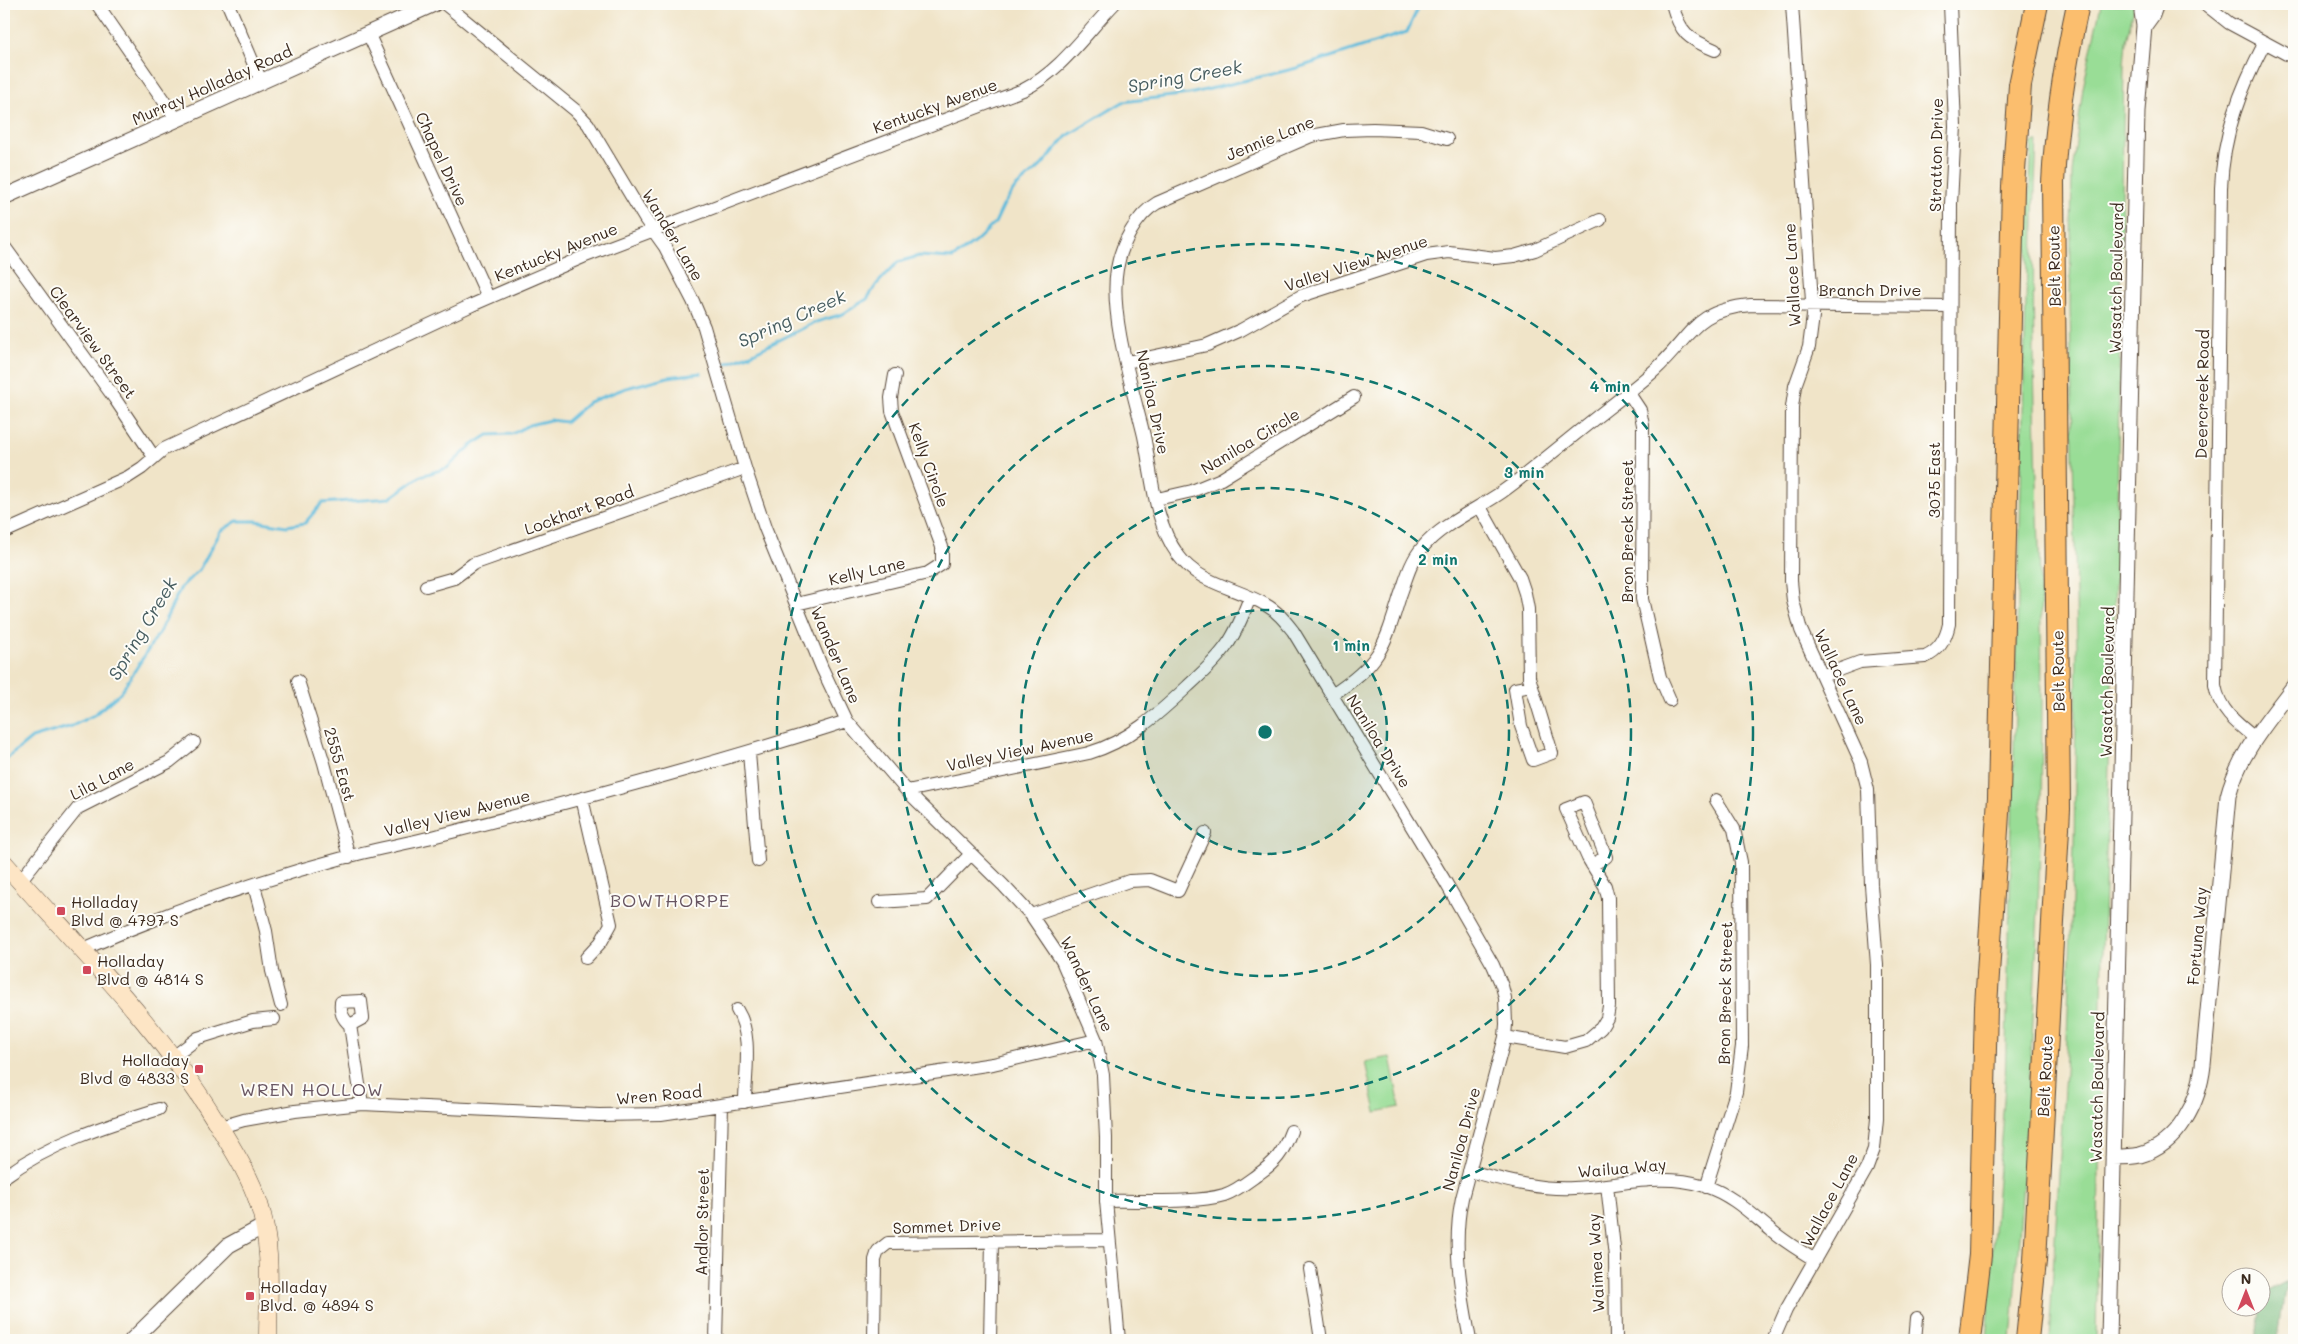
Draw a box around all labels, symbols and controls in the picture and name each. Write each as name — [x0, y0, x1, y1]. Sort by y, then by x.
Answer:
street label: Murray Holladay Road — [128, 40, 295, 129]
water label: Spring Creek — [1126, 54, 1244, 98]
street label: Kentucky Avenue — [870, 73, 1000, 138]
street label: Stratton Drive — [1924, 98, 1947, 212]
street label: Chapel Drive — [411, 108, 473, 209]
street label: Jennie Lane — [1223, 110, 1317, 165]
street label: Wander Lane — [638, 185, 709, 284]
street label: Wasatch Boulevard — [2104, 202, 2127, 354]
street label: Kentucky Avenue — [491, 217, 620, 286]
street label: Wallace Lane — [1778, 223, 1805, 327]
street label: Belt Route — [2042, 225, 2065, 307]
street label: Valley View Avenue — [1281, 229, 1430, 296]
street label: Branch Drive — [1819, 279, 1921, 300]
street label: Clearview Street — [45, 281, 142, 403]
water label: Spring Creek — [734, 283, 850, 353]
street label: Deercreek Road — [2190, 329, 2213, 459]
street label: Naniloa Drive — [1132, 348, 1175, 456]
text: 4 min — [1590, 376, 1630, 396]
street label: Naniloa Circle — [1196, 403, 1303, 478]
street label: Kelly Circle — [904, 420, 955, 510]
street label: 3075 East — [1923, 442, 1944, 518]
street label: Bron Breck Street — [1616, 459, 1637, 603]
text: 3 min — [1504, 462, 1544, 482]
street label: Lockhart Road — [521, 480, 636, 539]
text: 2 min — [1418, 549, 1458, 569]
street label: Kelly Lane — [826, 551, 907, 590]
water label: Spring Creek — [102, 572, 182, 684]
street label: Wander Lane — [807, 603, 866, 706]
street label: Wasatch Boulevard — [2095, 606, 2118, 758]
street label: Wallace Lane — [1810, 625, 1873, 728]
street label: Belt Route — [2046, 630, 2069, 712]
text: 1 min — [1332, 635, 1370, 655]
street label: Naniloa Drive — [1342, 690, 1417, 791]
centre of rings — [1256, 723, 1274, 741]
street label: 2555 East — [320, 724, 361, 803]
street label: Valley View Avenue — [945, 724, 1095, 775]
street label: Lila Lane — [66, 753, 137, 804]
street label: Valley View Avenue — [382, 784, 532, 841]
street label: Fortuna Way — [2182, 886, 2211, 986]
district label: BOWTHORPE — [610, 888, 730, 912]
place label: Holladay Blvd @ 4797 S — [71, 891, 179, 930]
marker: Holladay Blvd @ 4797 S — [55, 905, 67, 917]
street label: Bron Breck Street — [1713, 921, 1736, 1065]
street label: Wander Lane — [1056, 933, 1119, 1035]
place label: Holladay Blvd @ 4814 S — [97, 950, 204, 989]
marker: Holladay Blvd @ 4814 S — [81, 964, 93, 976]
street label: Wasatch Boulevard — [2085, 1011, 2108, 1163]
street label: Belt Route — [2032, 1035, 2057, 1117]
place label: Holladay Blvd @ 4833 S — [80, 1049, 189, 1088]
marker: Holladay Blvd @ 4833 S — [193, 1063, 205, 1075]
district label: WREN HOLLOW — [240, 1077, 384, 1101]
street label: Wren Road — [615, 1080, 703, 1109]
street label: Naniloa Drive — [1437, 1085, 1484, 1193]
street label: Wallace Lane — [1795, 1149, 1862, 1250]
street label: Wailua Way — [1577, 1153, 1667, 1182]
street label: Andlor Street — [690, 1168, 713, 1276]
street label: Sommet Drive — [892, 1213, 1001, 1238]
street label: Waimea Way — [1582, 1213, 1609, 1313]
north arrow — [2220, 1266, 2270, 1316]
text: N — [2241, 1269, 2251, 1288]
place label: Holladay Blvd. @ 4894 S — [260, 1276, 374, 1315]
marker: Holladay Blvd. @ 4894 S — [244, 1290, 256, 1302]

